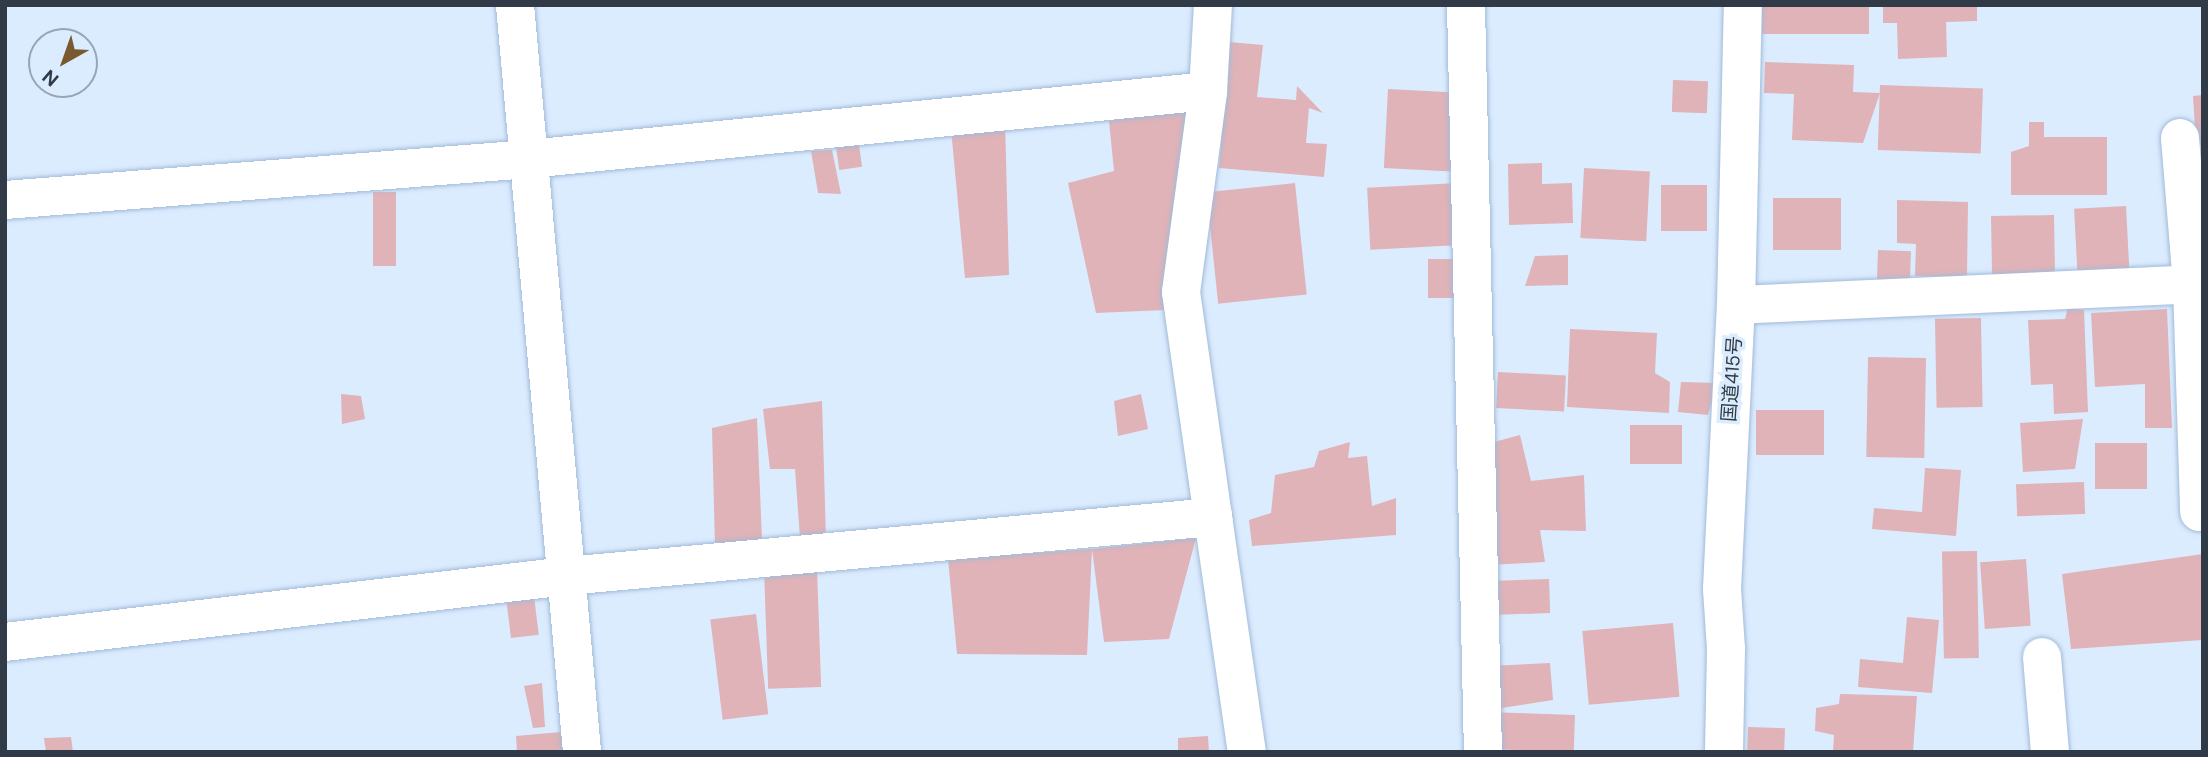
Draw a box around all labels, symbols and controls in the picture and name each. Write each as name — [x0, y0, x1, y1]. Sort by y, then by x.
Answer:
north arrow — [28, 28, 98, 98]
text: N — [37, 64, 64, 92]
street label: 国道415号 — [1718, 335, 1746, 423]

